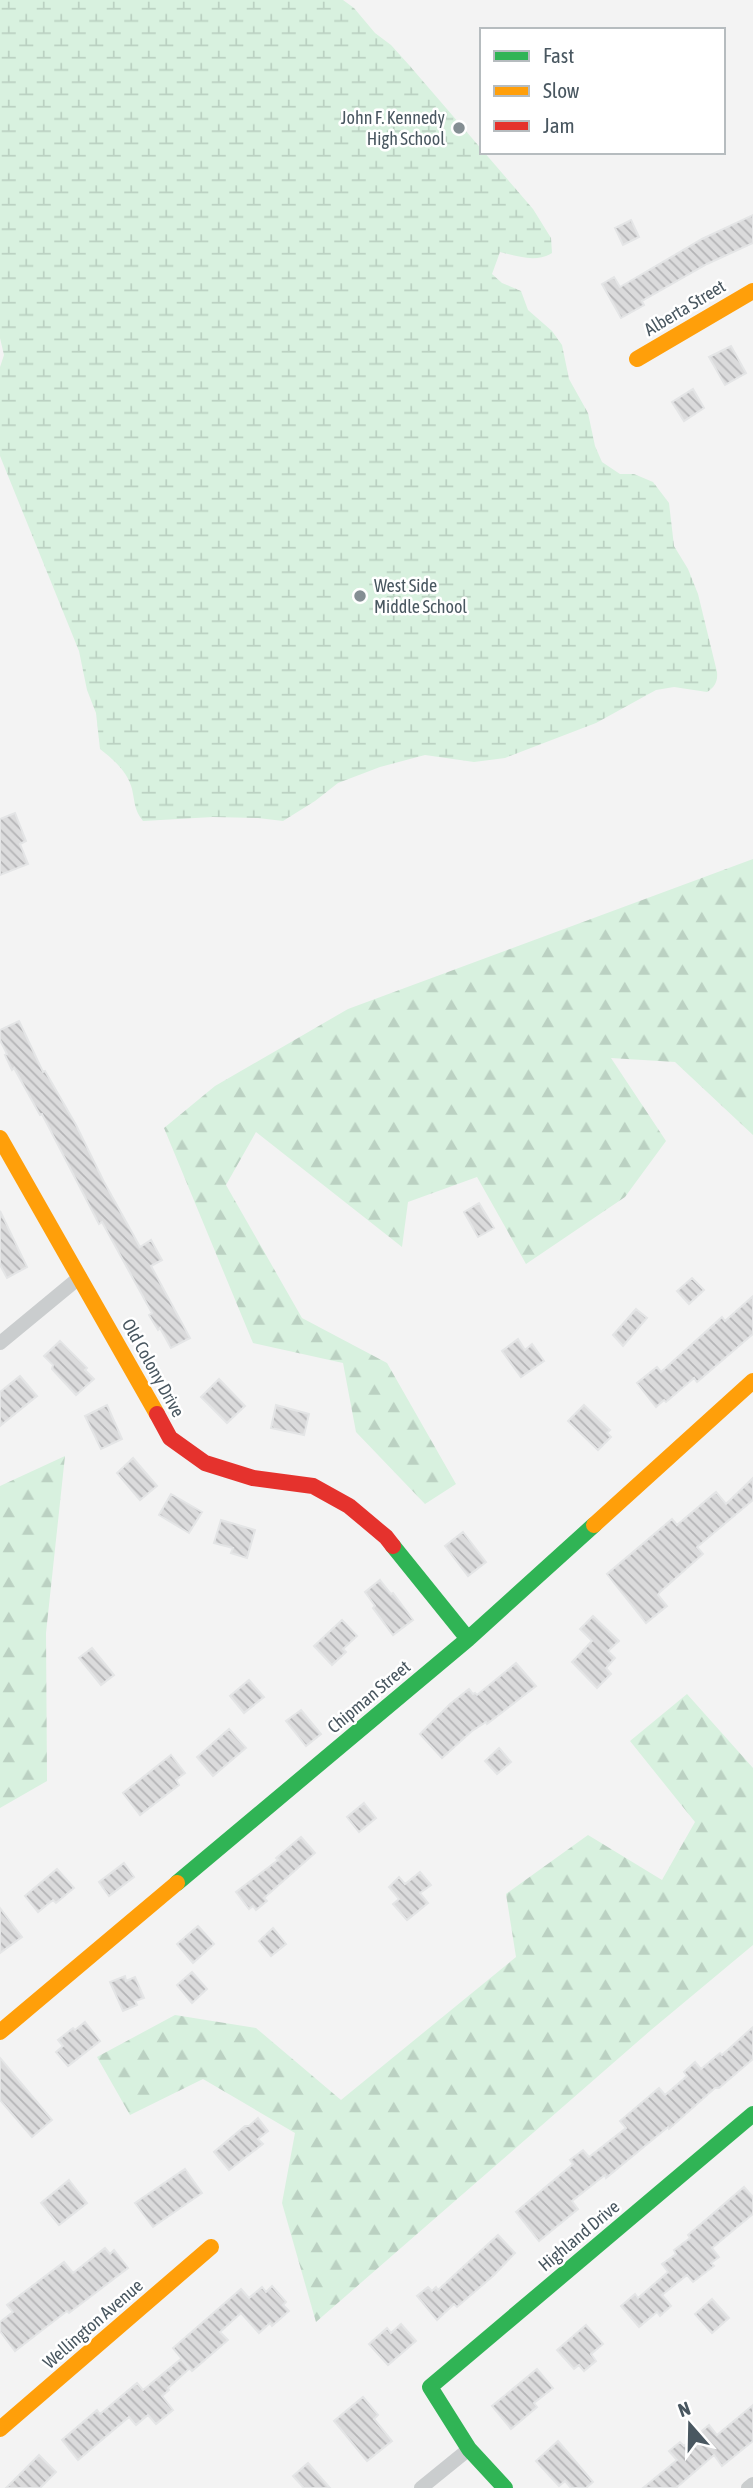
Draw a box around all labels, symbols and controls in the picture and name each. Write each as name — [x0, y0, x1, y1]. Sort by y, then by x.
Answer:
legend — [480, 28, 725, 154]
text: Fast — [543, 43, 574, 67]
text: Slow — [543, 78, 580, 102]
place label: John F. Kennedy High School — [341, 107, 445, 149]
text: Jam — [543, 113, 575, 137]
marker: John F. Kennedy High School — [451, 120, 467, 136]
street label: Alberta Street — [640, 275, 729, 340]
place label: West Side Middle School — [374, 575, 467, 617]
marker: West Side Middle School — [352, 588, 368, 604]
street label: Old Colony Drive — [118, 1315, 189, 1421]
street label: Chipman Street — [323, 1656, 414, 1737]
street label: Highland Drive — [534, 2196, 623, 2275]
street label: Wellington Avenue — [38, 2275, 147, 2373]
north arrow — [655, 2390, 725, 2460]
text: N — [675, 2397, 693, 2421]

